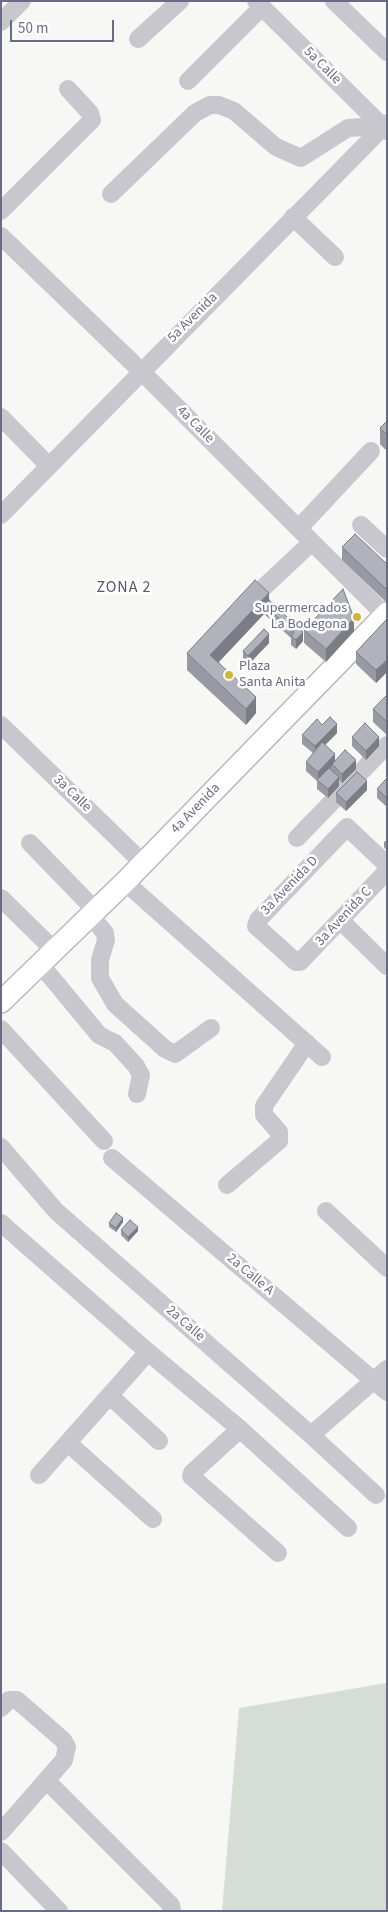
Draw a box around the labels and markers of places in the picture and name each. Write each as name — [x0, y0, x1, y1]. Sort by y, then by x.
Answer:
place label: Supermercados La Bodegona — [255, 601, 347, 634]
marker: Supermercados La Bodegona — [351, 611, 363, 623]
place label: Plaza Santa Anita — [239, 659, 306, 692]
marker: Plaza Santa Anita — [223, 669, 235, 681]

